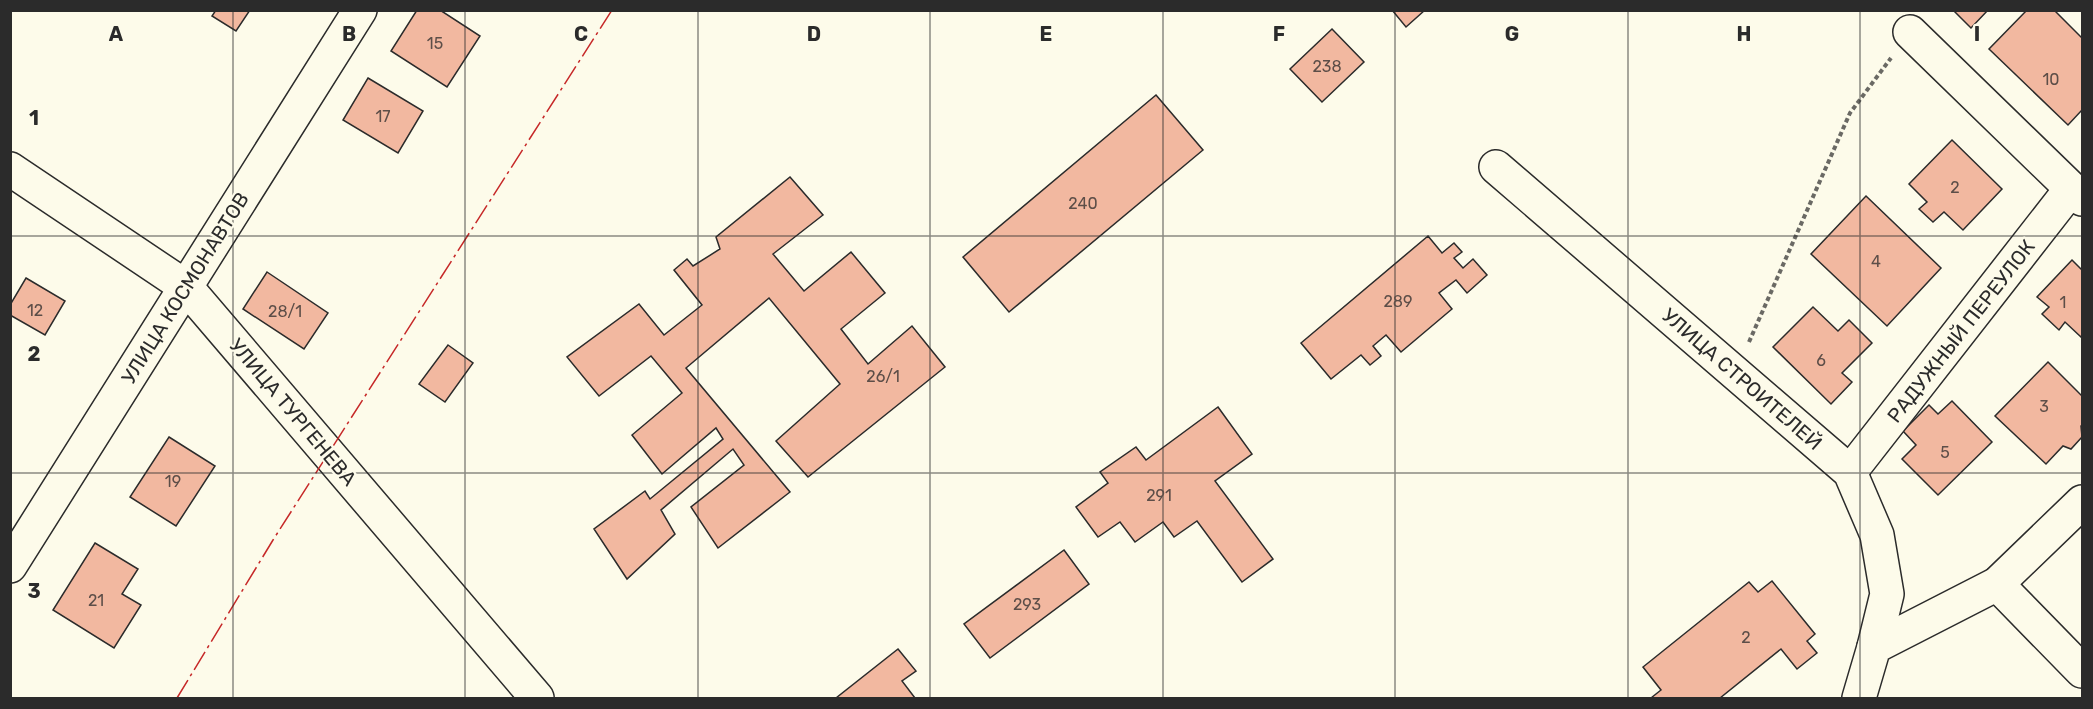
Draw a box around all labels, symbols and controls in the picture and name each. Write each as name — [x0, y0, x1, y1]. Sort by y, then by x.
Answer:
text: A — [109, 22, 124, 46]
text: B — [342, 22, 356, 46]
text: C — [574, 22, 588, 46]
text: D — [807, 22, 821, 46]
text: E — [1040, 22, 1052, 46]
text: F — [1273, 22, 1285, 46]
text: G — [1505, 22, 1519, 46]
text: H — [1737, 22, 1751, 46]
text: I — [1974, 22, 1980, 46]
house number: 15 — [427, 34, 443, 53]
house number: 238 — [1312, 57, 1342, 76]
house number: 10 — [2042, 70, 2060, 89]
text: 1 — [29, 106, 39, 130]
house number: 17 — [375, 107, 391, 126]
house number: 2 — [1950, 178, 1960, 197]
street label: УЛИЦА КОСМОНАВТОВ — [116, 188, 254, 388]
house number: 240 — [1068, 194, 1098, 213]
street label: РАДУЖНЫЙ ПЕРЕУЛОК — [1882, 235, 2040, 427]
house number: 4 — [1871, 252, 1881, 271]
house number: 289 — [1383, 292, 1413, 311]
house number: 1 — [2060, 293, 2066, 312]
house number: 12 — [27, 301, 43, 320]
house number: 28/1 — [268, 302, 302, 321]
street label: УЛИЦА СТРОИТЕЛЕЙ — [1657, 303, 1827, 455]
street label: УЛИЦА ТУРГЕНЕВА — [224, 333, 362, 491]
text: 2 — [28, 342, 41, 366]
house number: 6 — [1816, 351, 1826, 370]
house number: 26/1 — [866, 367, 900, 386]
house number: 3 — [2039, 397, 2049, 416]
house number: 5 — [1940, 443, 1950, 462]
house number: 19 — [165, 472, 181, 491]
house number: 291 — [1146, 486, 1172, 505]
text: 3 — [27, 579, 41, 603]
house number: 21 — [88, 591, 104, 610]
house number: 293 — [1013, 595, 1041, 614]
house number: 2 — [1741, 628, 1751, 647]

